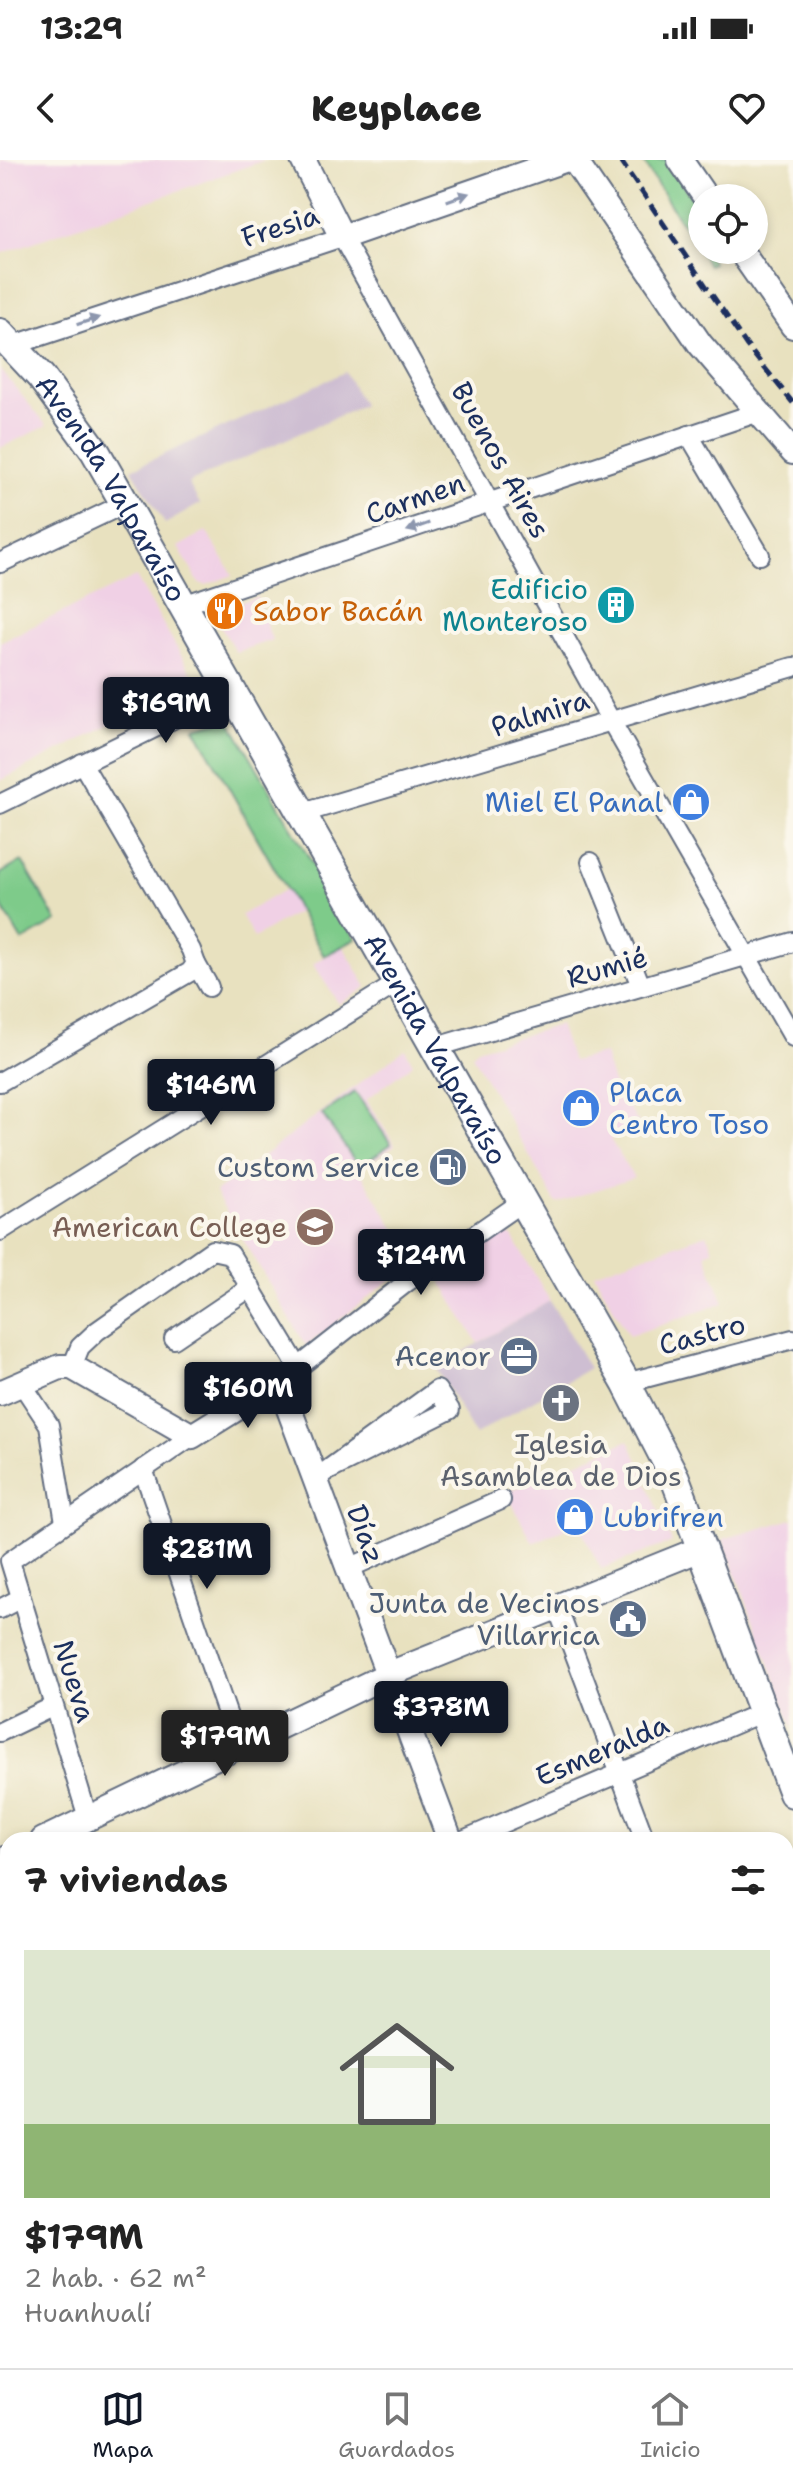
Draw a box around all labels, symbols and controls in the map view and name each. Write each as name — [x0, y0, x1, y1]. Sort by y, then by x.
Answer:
text: 13:29 — [40, 8, 123, 49]
text: Keyplace — [311, 84, 482, 133]
icon: back — [24, 86, 68, 130]
icon: heart — [725, 86, 769, 130]
map controls — [688, 184, 768, 264]
button: locate — [688, 184, 768, 264]
one-way arrow — [447, 190, 471, 202]
street label: Fresia — [236, 196, 324, 256]
one-way arrow — [77, 314, 101, 326]
street label: Avenida Valparaíso — [27, 367, 196, 609]
street label: Buenos Aires — [442, 375, 560, 545]
street label: Carmen — [360, 463, 470, 533]
one-way arrow — [405, 521, 429, 533]
place label: Edificio Monteroso — [442, 570, 588, 640]
building icon: Edificio Monteroso — [595, 584, 637, 626]
restaurant icon: Sabor Bacán — [204, 590, 246, 632]
place label: Sabor Bacán — [253, 592, 423, 630]
pin: $169M — [110, 677, 222, 745]
street label: Palmira — [486, 680, 594, 746]
text: $169M — [121, 685, 211, 720]
shop icon: Miel El Panal — [670, 781, 712, 823]
place label: Miel El Panal — [485, 783, 664, 821]
street label: Avenida Valparaíso — [355, 926, 517, 1172]
street label: Rumié — [562, 937, 652, 997]
pin: $146M — [155, 1059, 267, 1127]
text: $146M — [165, 1067, 257, 1102]
place label: Placa Centro Toso — [609, 1073, 769, 1143]
shop icon: Placa Centro Toso — [560, 1087, 602, 1129]
fuel station icon: Custom Service — [427, 1146, 469, 1188]
place label: Custom Service — [217, 1148, 420, 1186]
school or university icon: American College — [294, 1206, 336, 1248]
place label: American College — [52, 1208, 287, 1246]
pin: $124M — [365, 1229, 477, 1297]
text: $124M — [376, 1237, 466, 1272]
street label: Castro — [655, 1304, 749, 1364]
office icon: Acenor — [498, 1335, 540, 1377]
place label: Acenor — [394, 1337, 491, 1375]
pin: $160M — [192, 1362, 304, 1430]
text: $160M — [202, 1370, 294, 1405]
church icon: Iglesia Asamblea de Dios — [540, 1382, 582, 1424]
place label: Iglesia Asamblea de Dios — [440, 1425, 682, 1495]
shop icon: Lubrifren — [554, 1496, 596, 1538]
place label: Lubrifren — [603, 1498, 724, 1536]
street label: Díaz — [338, 1499, 394, 1569]
pin: $281M — [151, 1523, 263, 1591]
text: $281M — [161, 1531, 253, 1566]
place label: Junta de Vecinos Villarrica — [369, 1584, 600, 1654]
public building icon: Junta de Vecinos Villarrica — [607, 1598, 649, 1640]
street label: Nueva — [45, 1635, 105, 1727]
pin: $378M — [385, 1681, 497, 1749]
text: $378M — [392, 1689, 490, 1724]
street label: Esmeralda — [529, 1705, 675, 1795]
pin: $179M — [169, 1710, 281, 1778]
text: $179M — [179, 1718, 271, 1753]
text: 7 viviendas — [24, 1857, 228, 1903]
icon: filters — [726, 1858, 770, 1902]
icon: home — [325, 2002, 469, 2146]
text: $179M — [24, 2214, 143, 2260]
text: 2 hab. · 62 m² — [24, 2260, 207, 2295]
text: Huanhualí — [24, 2295, 151, 2330]
tab: Mapa — [92, 2387, 153, 2464]
tab: Guardados — [338, 2387, 455, 2464]
tab: Inicio — [640, 2387, 701, 2464]

